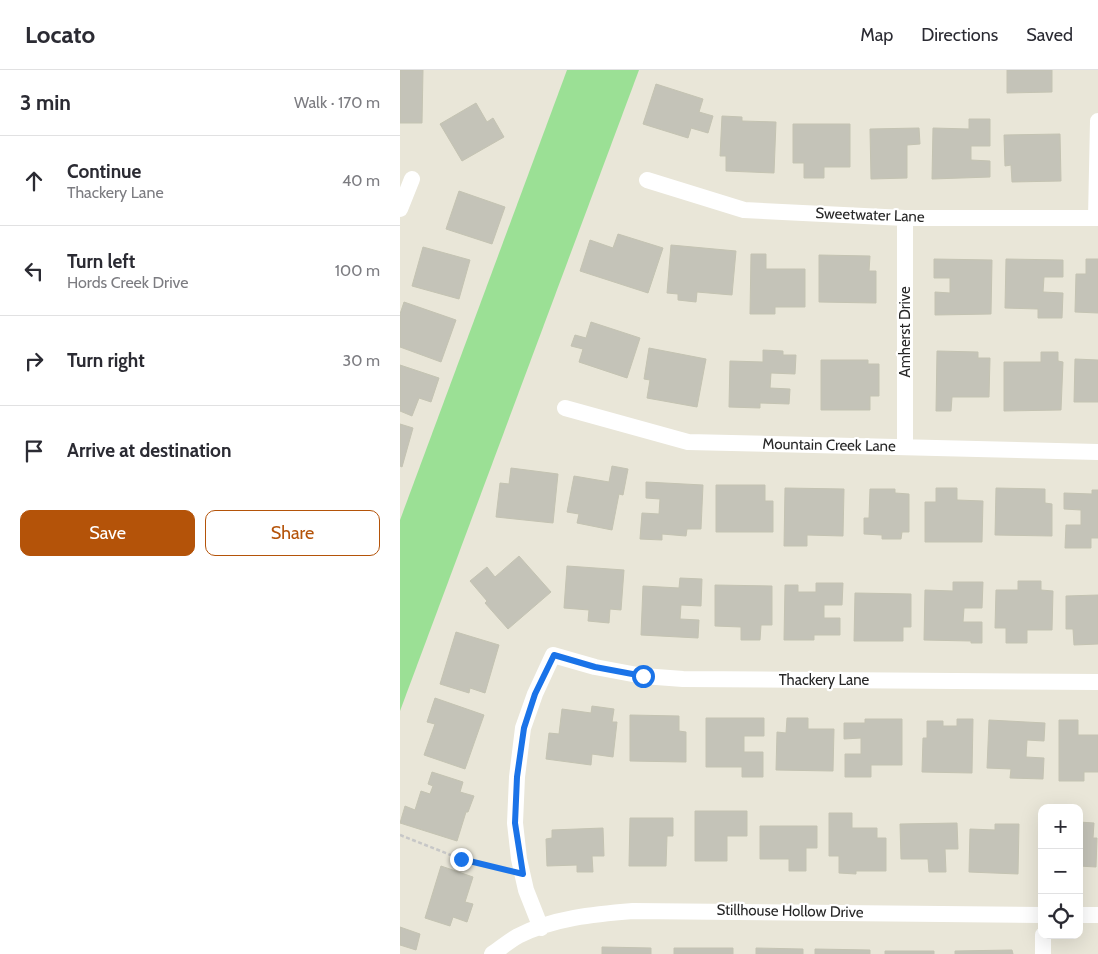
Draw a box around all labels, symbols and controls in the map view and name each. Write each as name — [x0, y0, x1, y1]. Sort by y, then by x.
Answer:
text: Locato — [25, 20, 95, 49]
text: Map — [860, 24, 893, 46]
text: Directions — [921, 24, 998, 46]
text: Saved — [1026, 24, 1073, 46]
text: 3 min — [20, 90, 71, 115]
text: Walk · 170 m — [294, 93, 380, 112]
text: Continue — [67, 160, 141, 183]
icon: ahead — [20, 167, 48, 195]
text: 40 m — [342, 171, 380, 190]
text: Thackery Lane — [67, 183, 164, 202]
street label: Sweetwater Lane — [815, 204, 925, 226]
text: Turn left — [67, 250, 135, 273]
icon: left — [20, 257, 48, 285]
text: 100 m — [335, 261, 380, 280]
text: Hords Creek Drive — [67, 273, 188, 292]
street label: Amherst Drive — [896, 286, 914, 378]
icon: right — [20, 347, 48, 375]
text: Turn right — [67, 349, 145, 372]
text: 30 m — [343, 351, 380, 370]
street label: Mountain Creek Lane — [762, 435, 896, 455]
icon: arrive — [20, 437, 48, 465]
text: Arrive at destination — [67, 439, 231, 462]
button: Save — [20, 510, 195, 556]
button: Share — [205, 510, 380, 556]
route start — [632, 665, 655, 688]
street label: Thackery Lane — [779, 671, 870, 689]
map controls — [1038, 804, 1083, 939]
button: + — [1038, 804, 1083, 849]
route end — [450, 848, 473, 871]
button: − — [1038, 849, 1083, 894]
button: locate — [1038, 894, 1083, 939]
street label: Stillhouse Hollow Drive — [716, 901, 864, 921]

